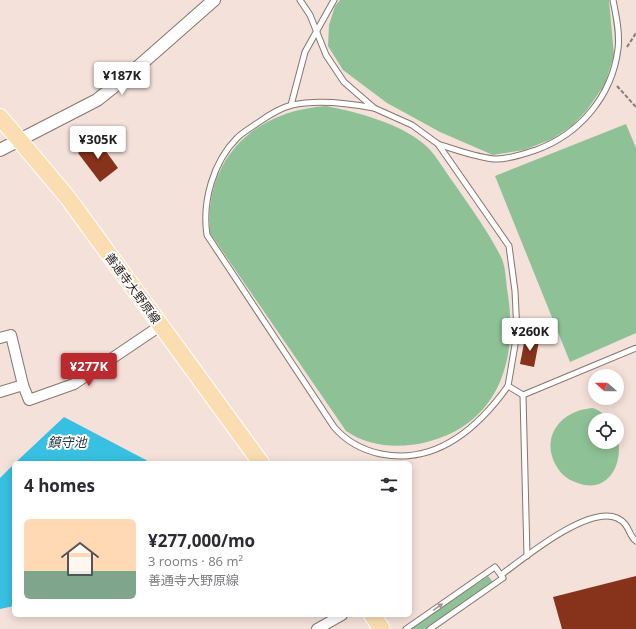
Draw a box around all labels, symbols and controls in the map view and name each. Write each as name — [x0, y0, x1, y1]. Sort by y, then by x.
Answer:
pin: ¥187K — [94, 62, 150, 96]
text: ¥187K — [103, 66, 141, 84]
pin: ¥305K — [70, 126, 126, 160]
text: ¥305K — [79, 130, 117, 148]
street label: 善通寺大野原線 — [101, 249, 165, 327]
pin: ¥260K — [502, 318, 558, 352]
text: ¥260K — [511, 322, 549, 340]
pin: ¥277K — [61, 353, 117, 387]
text: ¥277K — [70, 357, 108, 375]
north arrow — [588, 369, 624, 405]
map controls — [588, 369, 624, 449]
button: locate — [588, 413, 624, 449]
water label: 鎮守池 — [47, 433, 88, 451]
text: 4 homes — [24, 474, 95, 497]
icon: filters — [378, 474, 400, 496]
text: ¥277,000/mo — [148, 529, 255, 552]
icon: home — [56, 535, 104, 583]
text: 3 rooms · 86 m² — [148, 552, 243, 570]
text: 善通寺大野原線 — [148, 571, 239, 589]
one-way arrow — [432, 603, 443, 611]

